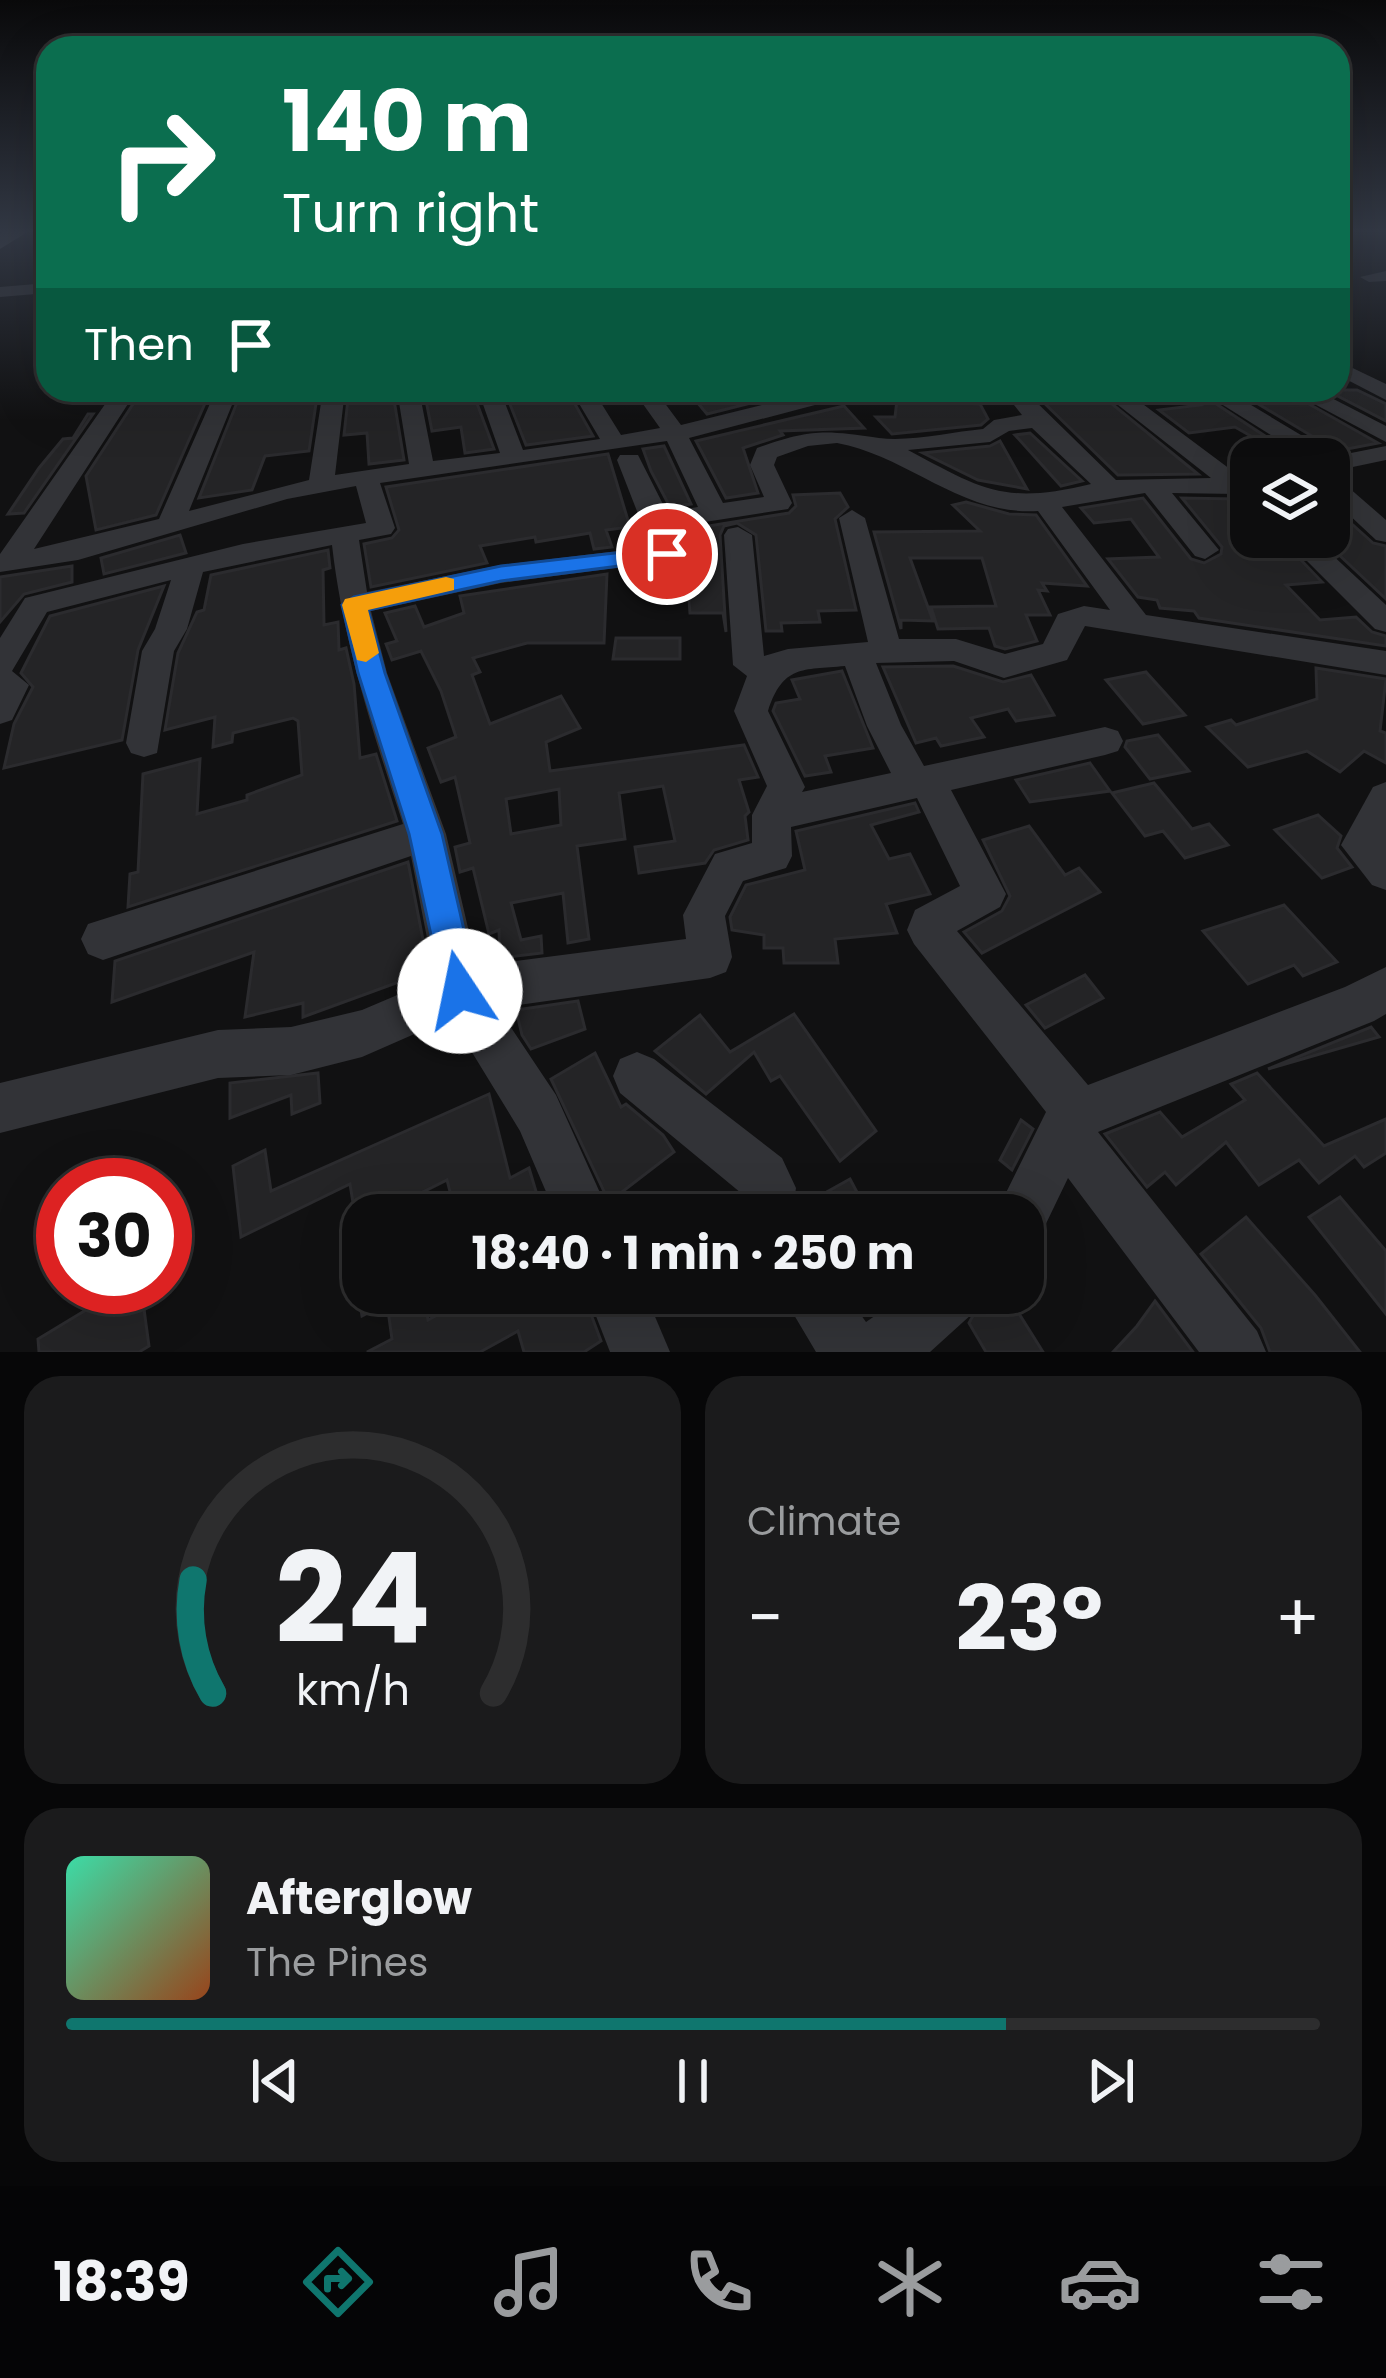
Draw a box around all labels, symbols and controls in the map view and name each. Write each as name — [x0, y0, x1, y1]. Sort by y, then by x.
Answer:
text: 140 m — [282, 63, 532, 180]
icon: right — [84, 84, 240, 240]
text: Turn right — [282, 175, 539, 251]
icon: arrive — [218, 312, 284, 378]
text: Then — [84, 313, 194, 376]
map controls — [1230, 438, 1350, 558]
button: layers — [1230, 438, 1350, 558]
pin — [616, 503, 718, 605]
icon: arrive — [634, 521, 700, 587]
position arrow — [397, 928, 523, 1054]
speed limit sign: 30 — [36, 1158, 192, 1314]
text: 18:40 · 1 min · 250 m — [472, 1222, 914, 1285]
text: Climate — [747, 1494, 901, 1549]
text: 24 — [275, 1511, 430, 1686]
text: 23° — [955, 1555, 1103, 1682]
text: − — [747, 1572, 783, 1664]
text: + — [1275, 1572, 1320, 1664]
text: km/h — [295, 1660, 410, 1720]
text: Afterglow — [246, 1867, 472, 1930]
text: The Pines — [246, 1935, 428, 1990]
icon: previous — [242, 2048, 308, 2114]
icon: pause — [660, 2048, 726, 2114]
icon: next — [1078, 2048, 1144, 2114]
icon: directions — [296, 2240, 380, 2324]
icon: music — [487, 2240, 571, 2324]
icon: phone — [677, 2240, 761, 2324]
icon: climate — [868, 2240, 952, 2324]
icon: car — [1058, 2240, 1142, 2324]
icon: filters — [1249, 2240, 1333, 2324]
text: 18:39 — [53, 2244, 190, 2320]

